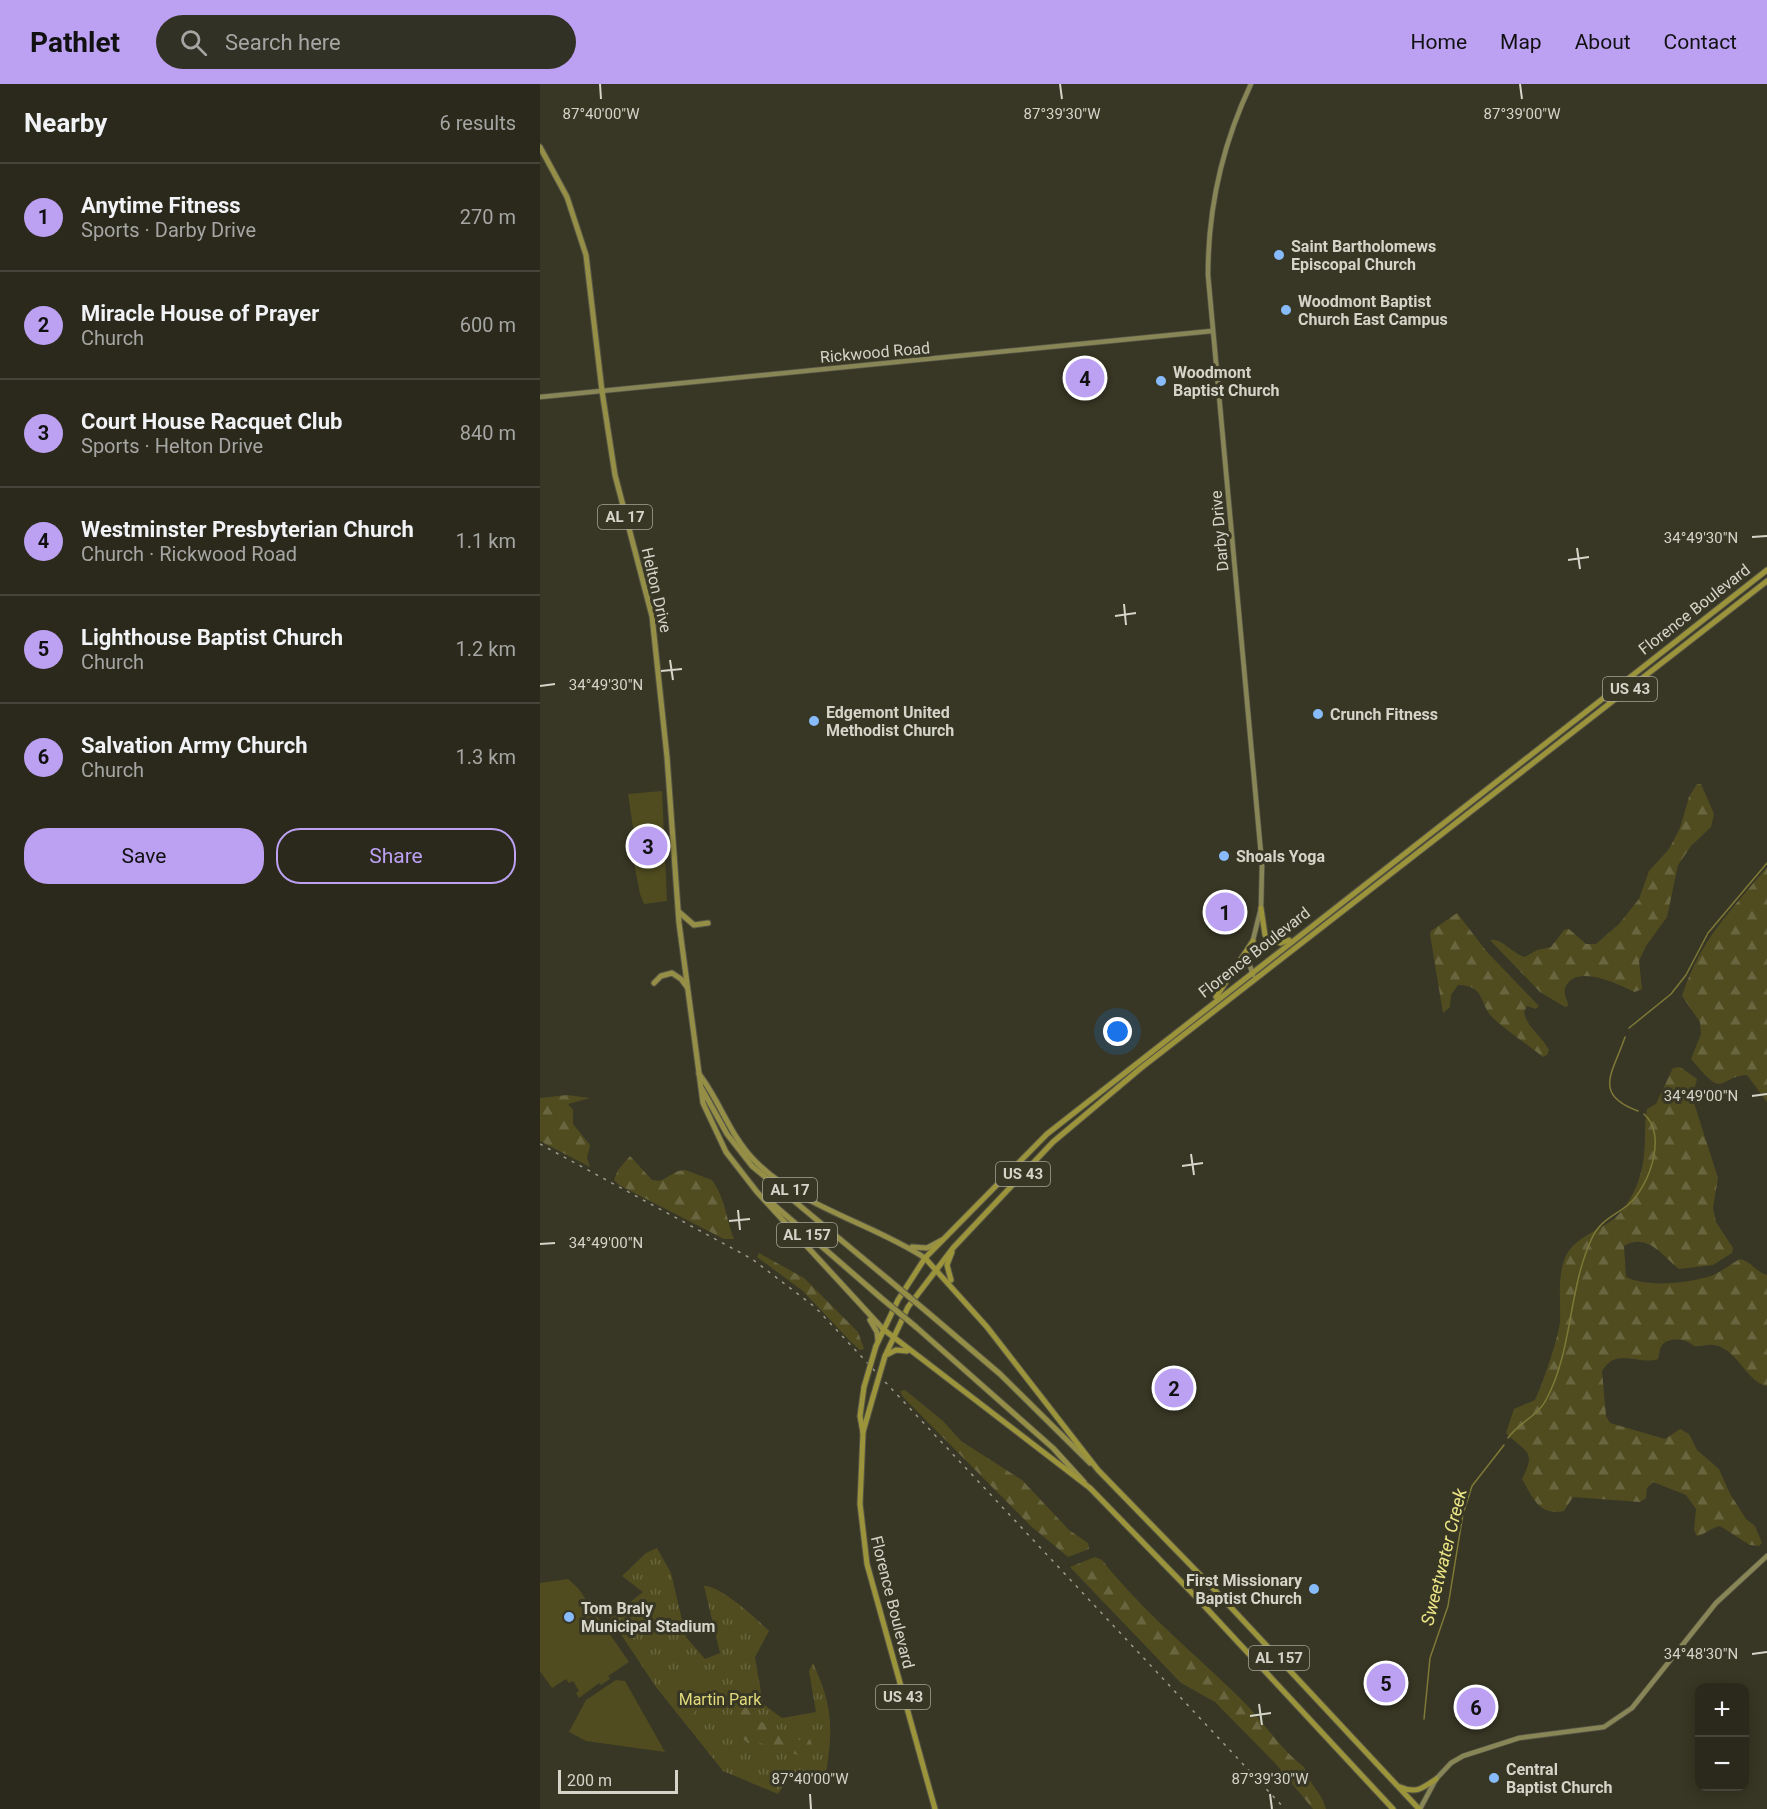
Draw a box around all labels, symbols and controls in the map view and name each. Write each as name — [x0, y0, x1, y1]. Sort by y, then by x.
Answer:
search box — [156, 15, 576, 69]
text: Pathlet — [30, 26, 120, 59]
icon: search — [177, 26, 210, 59]
text: Search here — [225, 30, 341, 55]
text: Home — [1411, 30, 1467, 54]
text: Map — [1500, 30, 1542, 54]
text: About — [1575, 30, 1631, 54]
text: Contact — [1664, 30, 1737, 54]
text: 87°40'00"W — [563, 105, 639, 123]
text: 87°39'30"W — [1024, 105, 1100, 123]
text: 87°39'00"W — [1484, 105, 1560, 123]
text: Nearby — [24, 108, 107, 138]
text: 6 results — [440, 111, 516, 135]
text: Anytime Fitness — [81, 193, 241, 218]
text: 1 — [38, 205, 49, 229]
text: 270 m — [460, 205, 516, 229]
text: Sports · Darby Drive — [81, 218, 256, 242]
place label: Saint Bartholomews Episcopal Church — [1291, 237, 1436, 274]
marker: Saint Bartholomews Episcopal Church — [1272, 248, 1286, 262]
place label: Woodmont Baptist Church East Campus — [1298, 292, 1448, 329]
text: Miracle House of Prayer — [81, 301, 319, 326]
marker: Woodmont Baptist Church East Campus — [1279, 303, 1293, 317]
text: 2 — [38, 313, 49, 337]
text: 600 m — [460, 313, 516, 337]
text: Church — [81, 326, 144, 350]
street label: Rickwood Road — [819, 338, 931, 367]
pin: 4 — [1066, 356, 1104, 400]
place label: Woodmont Baptist Church — [1173, 363, 1279, 400]
marker: Woodmont Baptist Church — [1154, 374, 1168, 388]
text: Court House Racquet Club — [81, 409, 342, 434]
text: 3 — [38, 421, 49, 445]
text: 840 m — [460, 421, 516, 445]
text: Sports · Helton Drive — [81, 434, 263, 458]
street label: Darby Drive — [1207, 490, 1232, 572]
road number: AL 17 — [598, 505, 652, 529]
text: Westminster Presbyterian Church — [81, 517, 414, 542]
text: 4 — [38, 529, 49, 553]
text: 1.1 km — [456, 529, 516, 553]
text: 34°49'30"N — [1664, 529, 1738, 547]
text: Church · Rickwood Road — [81, 542, 297, 566]
street label: Helton Drive — [637, 546, 676, 635]
street label: Florence Boulevard — [1635, 560, 1754, 659]
text: Lighthouse Baptist Church — [81, 625, 343, 650]
text: 5 — [38, 637, 49, 661]
text: 1.2 km — [456, 637, 516, 661]
text: Church — [81, 650, 144, 674]
text: 34°49'30"N — [569, 676, 643, 694]
road number: US 43 — [1603, 677, 1657, 701]
place label: Edgemont United Methodist Church — [826, 703, 954, 740]
place label: Crunch Fitness — [1330, 705, 1438, 724]
marker: Crunch Fitness — [1311, 707, 1325, 721]
marker: Edgemont United Methodist Church — [807, 714, 821, 728]
text: Salvation Army Church — [81, 733, 308, 758]
text: 6 — [38, 745, 49, 769]
text: 1.3 km — [456, 745, 516, 769]
text: Church — [81, 758, 144, 782]
pin: 3 — [628, 824, 668, 868]
button: Save — [24, 828, 264, 884]
button: Share — [276, 828, 516, 884]
place label: Shoals Yoga — [1236, 847, 1325, 866]
marker: Shoals Yoga — [1217, 849, 1231, 863]
pin: 1 — [1206, 890, 1244, 934]
street label: Florence Boulevard — [1195, 903, 1314, 1002]
your location — [1103, 1017, 1132, 1046]
text: 34°49'00"N — [1664, 1087, 1738, 1105]
road number: US 43 — [996, 1162, 1050, 1186]
road number: AL 17 — [763, 1178, 817, 1202]
road number: AL 157 — [777, 1223, 837, 1247]
text: 34°49'00"N — [569, 1234, 643, 1252]
pin: 2 — [1154, 1366, 1194, 1410]
water label: Sweetwater Creek — [1416, 1485, 1471, 1627]
street label: Florence Boulevard — [867, 1534, 918, 1670]
place label: First Missionary Baptist Church — [1186, 1571, 1303, 1608]
marker: First Missionary Baptist Church — [1307, 1582, 1321, 1596]
place label: Tom Braly Municipal Stadium — [581, 1599, 715, 1636]
marker: Tom Braly Municipal Stadium — [562, 1610, 576, 1624]
text: 34°48'30"N — [1664, 1645, 1738, 1663]
road number: AL 157 — [1249, 1646, 1309, 1670]
pin: 5 — [1366, 1660, 1406, 1706]
map controls — [1695, 1683, 1749, 1791]
button: + — [1695, 1683, 1749, 1737]
pin: 6 — [1456, 1684, 1496, 1730]
road number: US 43 — [876, 1685, 930, 1709]
park label: Martin Park — [679, 1690, 762, 1709]
button: − — [1695, 1737, 1749, 1791]
place label: Central Baptist Church — [1506, 1760, 1612, 1797]
scale bar — [558, 1767, 678, 1794]
text: 87°40'00"W — [772, 1770, 848, 1788]
text: 87°39'30"W — [1232, 1770, 1308, 1788]
text: 200 m — [567, 1771, 612, 1790]
marker: Central Baptist Church — [1487, 1771, 1501, 1785]

